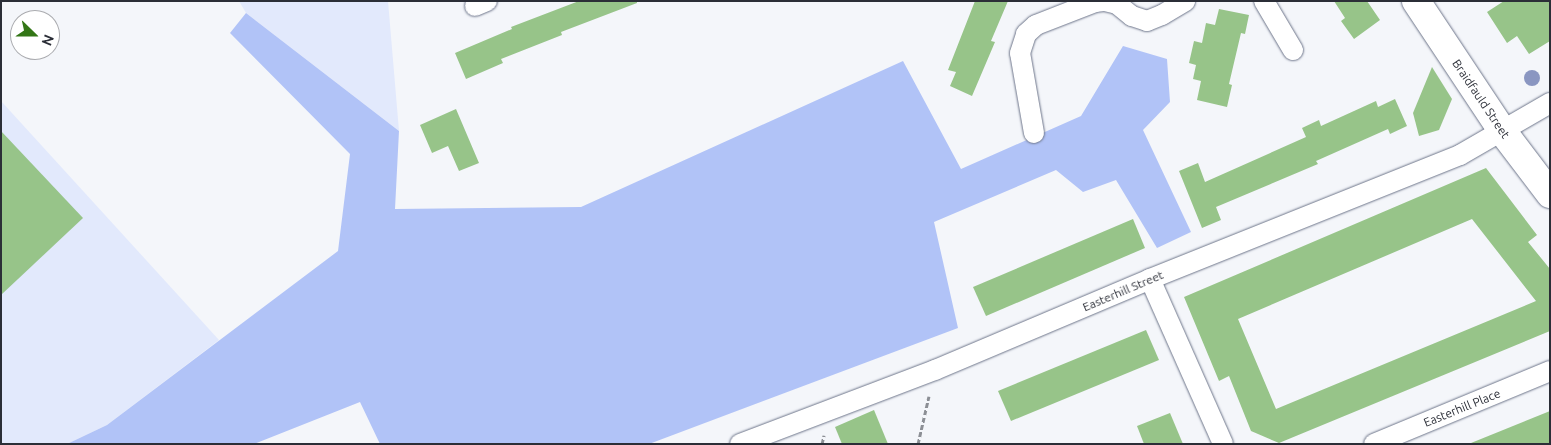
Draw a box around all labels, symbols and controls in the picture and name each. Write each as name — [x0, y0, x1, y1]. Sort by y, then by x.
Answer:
north arrow — [10, 10, 60, 60]
text: N — [39, 32, 57, 48]
street label: Braidfauld Street — [1449, 57, 1513, 141]
street label: Easterhill Street — [1080, 268, 1166, 314]
street label: Easterhill Place — [1422, 386, 1502, 430]

